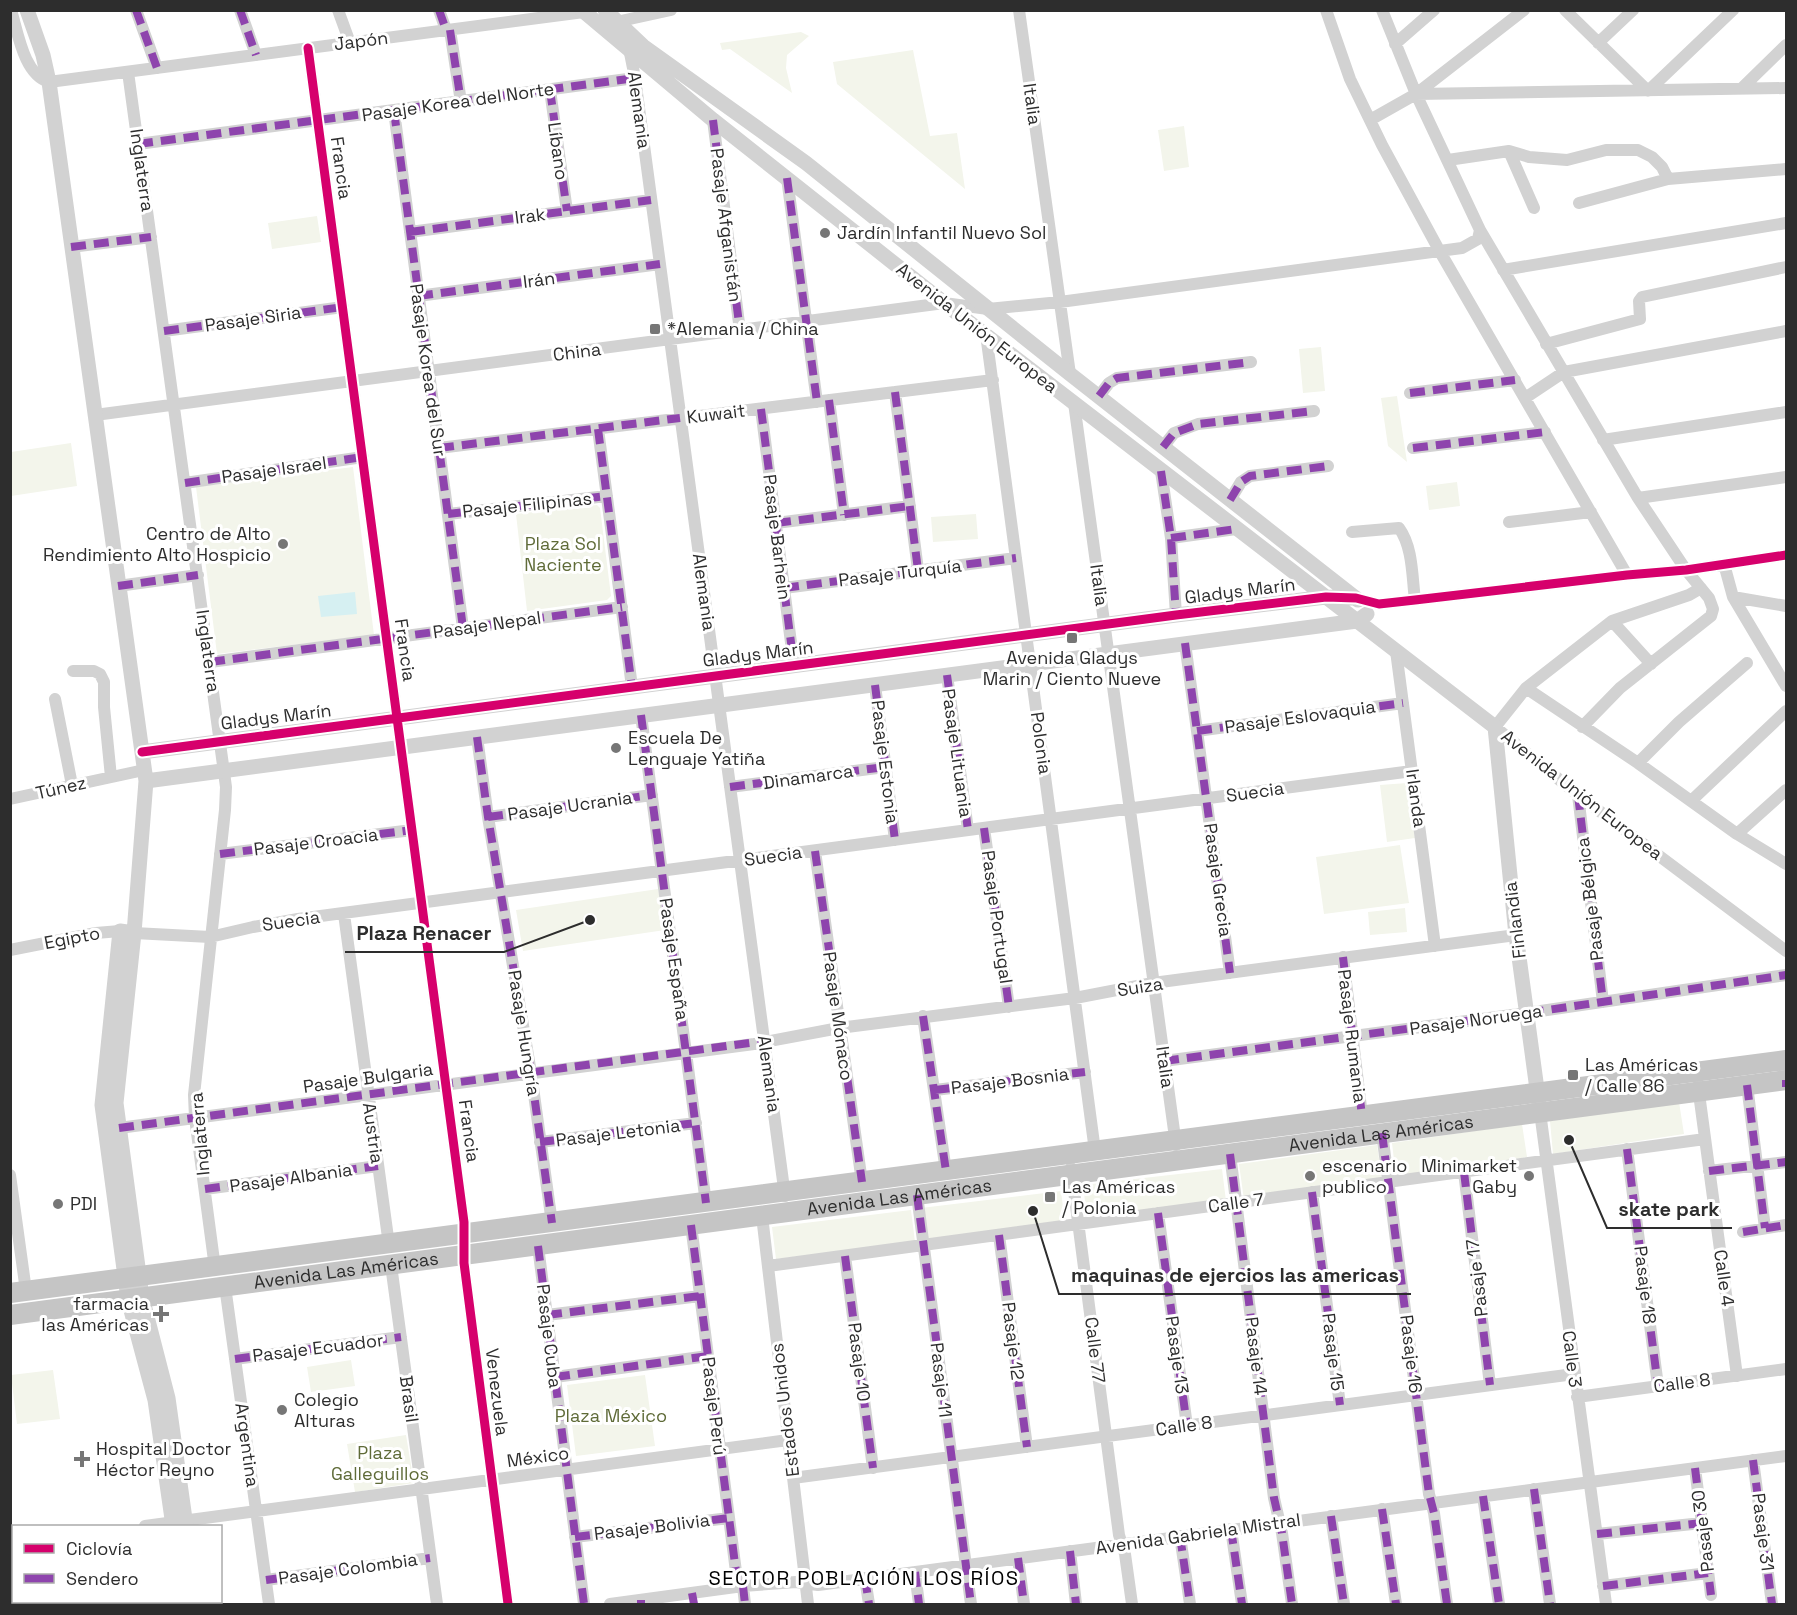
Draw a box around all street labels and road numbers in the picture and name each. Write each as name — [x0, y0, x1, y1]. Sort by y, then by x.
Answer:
street label: Japón — [333, 26, 389, 55]
street label: Alemania — [623, 70, 656, 150]
street label: Pasaje Korea del Norte — [360, 77, 556, 126]
street label: Italia — [1018, 81, 1047, 126]
street label: Líbano — [543, 120, 574, 181]
street label: Inglaterra — [125, 127, 160, 213]
street label: Francia — [326, 135, 357, 201]
street label: Pasaje Afganistán — [706, 147, 747, 303]
street label: Irak — [513, 202, 547, 229]
street label: Avenida Unión Europea — [892, 257, 1063, 398]
street label: Irán — [522, 266, 556, 293]
street label: Pasaje Korea del Sur — [405, 282, 452, 458]
street label: Pasaje Siria — [203, 300, 303, 337]
street label: China — [552, 337, 602, 366]
street label: Kuwait — [685, 398, 747, 429]
street label: Pasaje Israel — [220, 451, 328, 488]
street label: Pasaje Barhein — [758, 473, 797, 601]
street label: Pasaje Filipinas — [461, 486, 593, 523]
street label: Alemania — [688, 552, 721, 632]
street label: Pasaje Turquía — [837, 554, 963, 591]
street label: Italia — [1085, 562, 1114, 607]
street label: Gladys Marín — [1183, 572, 1297, 609]
street label: Pasaje Nepal — [431, 606, 543, 644]
street label: Inglaterra — [191, 608, 226, 694]
street label: Francia — [390, 617, 421, 683]
street label: Gladys Marín — [701, 635, 815, 672]
street label: Pasaje Lituania — [937, 687, 978, 819]
street label: Pasaje Eslovaquia — [1223, 695, 1377, 738]
street label: Gladys Marín — [219, 698, 333, 735]
street label: Pasaje Estonia — [866, 699, 905, 825]
street label: Polonia — [1026, 710, 1057, 776]
street label: Avenida Unión Europea — [1497, 724, 1668, 865]
street label: Dinamarca — [761, 759, 855, 794]
street label: Irlanda — [1401, 767, 1432, 829]
street label: Túnez — [33, 771, 88, 804]
street label: Suecia — [1224, 776, 1285, 807]
street label: Pasaje Ucrania — [506, 785, 634, 826]
street label: Pasaje Grecia — [1199, 821, 1238, 938]
street label: Pasaje Croacia — [252, 822, 379, 861]
street label: Pasaje Bélgica — [1571, 836, 1609, 962]
street label: Suecia — [742, 840, 803, 871]
street label: Pasaje Portugal — [977, 849, 1018, 985]
street label: Finlandia — [1498, 880, 1531, 960]
street label: Pasaje España — [655, 896, 694, 1022]
street label: Suecia — [260, 905, 321, 936]
street label: Egipto — [42, 921, 102, 954]
street label: Pasaje Mónaco — [818, 950, 859, 1082]
street label: Pasaje Hungría — [503, 968, 546, 1098]
street label: Pasaje Rumania — [1333, 968, 1372, 1104]
street label: Suiza — [1115, 972, 1165, 1001]
street label: Pasaje Noruega — [1408, 999, 1544, 1040]
street label: Alemania — [753, 1034, 786, 1114]
street label: Italia — [1151, 1044, 1180, 1089]
street label: Pasaje Bulgaria — [301, 1057, 434, 1098]
street label: Pasaje Bosnia — [950, 1062, 1070, 1099]
street label: Inglaterra — [184, 1091, 215, 1177]
street label: Francia — [454, 1098, 485, 1164]
street label: Austria — [358, 1101, 389, 1165]
street label: Avenida Las Américas — [1287, 1109, 1475, 1157]
street label: Pasaje Letonia — [554, 1113, 682, 1152]
street label: Pasaje Albania — [228, 1158, 354, 1197]
street label: Avenida Las Américas — [805, 1173, 993, 1220]
street label: Calle 7 — [1207, 1187, 1265, 1218]
street label: Pasaje 17 — [1460, 1238, 1493, 1318]
street label: Pasaje 18 — [1629, 1244, 1662, 1326]
street label: Avenida Las Américas — [252, 1246, 440, 1294]
street label: Calle 4 — [1709, 1248, 1740, 1308]
street label: Pasaje Cuba — [532, 1282, 567, 1389]
street label: Pasaje 12 — [997, 1300, 1030, 1381]
street label: Pasaje 15 — [1317, 1311, 1350, 1392]
street label: Pasaje 16 — [1395, 1313, 1428, 1395]
street label: Pasaje 13 — [1161, 1314, 1194, 1396]
street label: Pasaje 14 — [1240, 1315, 1273, 1397]
street label: Calle 77 — [1080, 1316, 1111, 1384]
street label: Pasaje 10 — [843, 1321, 876, 1403]
street label: Pasaje Ecuador — [251, 1328, 385, 1367]
street label: Calle 3 — [1558, 1329, 1587, 1389]
street label: Pasaje 11 — [925, 1341, 958, 1419]
street label: Estados Unidos — [765, 1342, 804, 1478]
street label: Venezuela — [481, 1347, 514, 1437]
street label: Pasaje Perú — [697, 1355, 732, 1457]
street label: Calle 8 — [1652, 1368, 1712, 1397]
street label: Brasil — [395, 1374, 424, 1424]
street label: Argentina — [230, 1401, 265, 1489]
street label: Calle 8 — [1154, 1410, 1214, 1441]
street label: México — [505, 1441, 571, 1472]
street label: Pasaje 30 — [1686, 1489, 1719, 1574]
street label: Pasaje 31 — [1747, 1492, 1780, 1572]
street label: Pasaje Bolivia — [593, 1508, 711, 1545]
street label: Avenida Gabriela Mistral — [1094, 1508, 1302, 1559]
street label: Pasaje Colombia — [277, 1547, 419, 1590]

